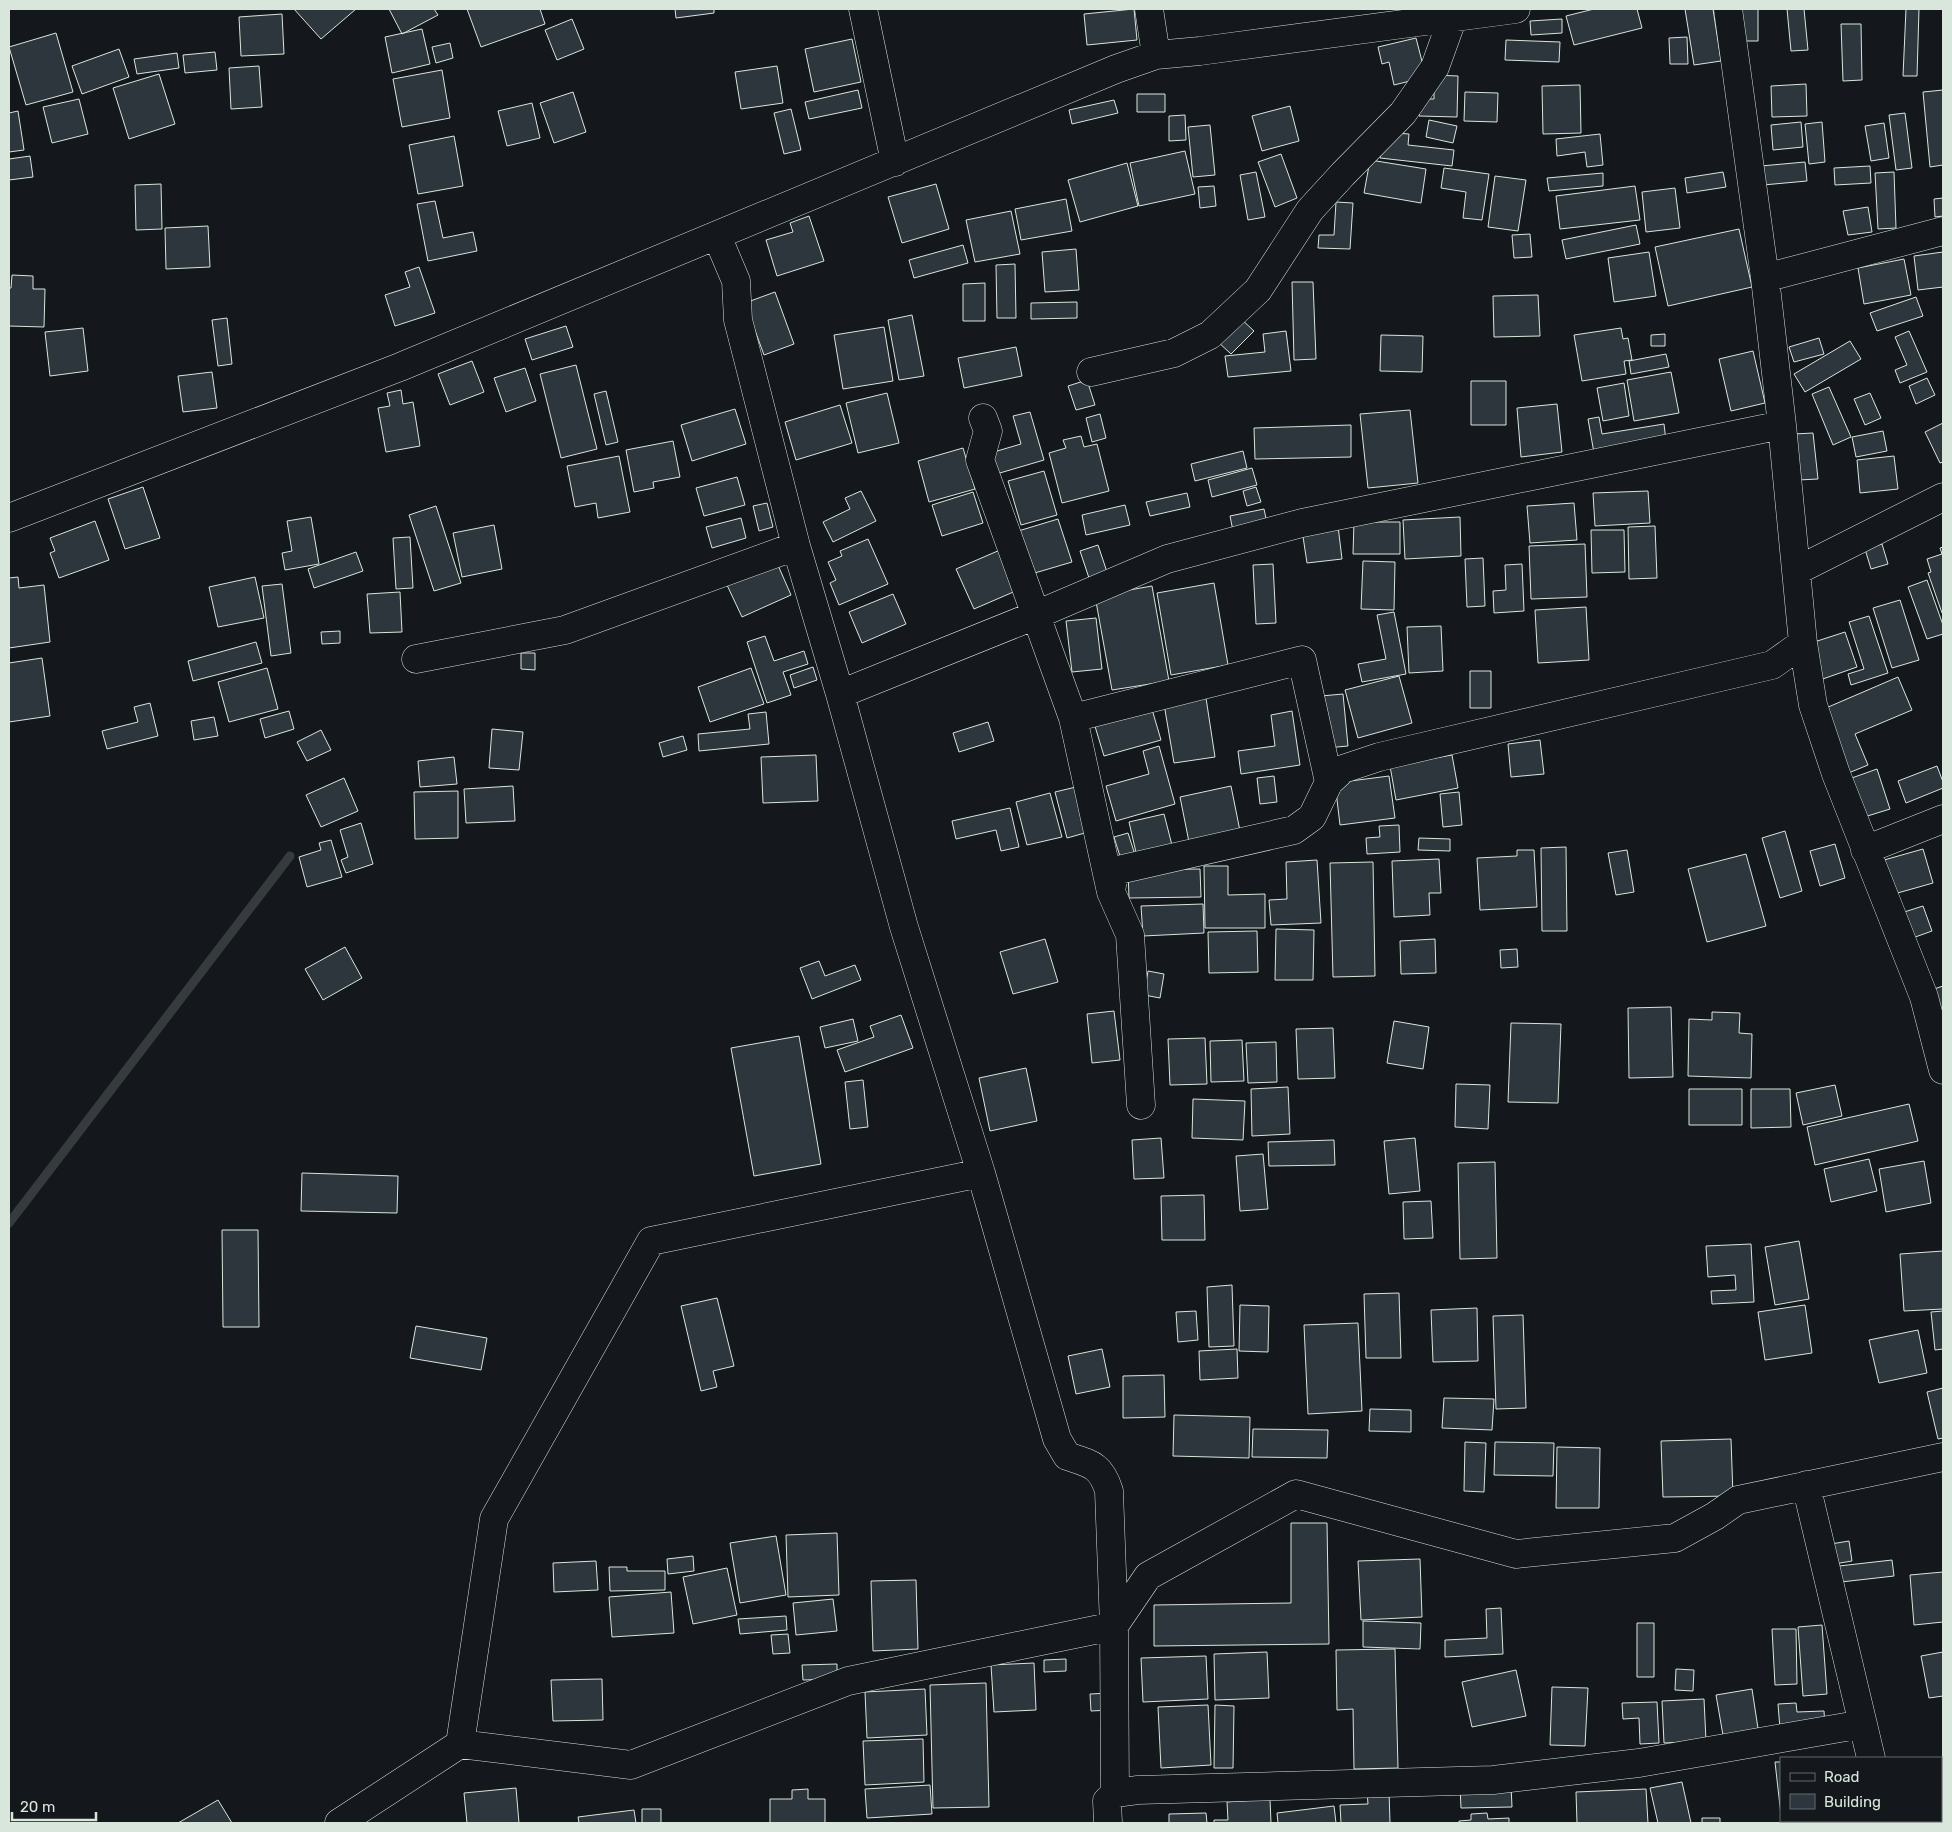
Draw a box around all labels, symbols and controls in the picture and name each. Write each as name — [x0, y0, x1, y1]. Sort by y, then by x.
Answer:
legend — [1780, 1757, 1942, 1822]
text: Road — [1824, 1768, 1860, 1786]
scale bar — [12, 1790, 96, 1822]
text: Building — [1824, 1793, 1881, 1811]
text: 20 m — [20, 1798, 55, 1816]

